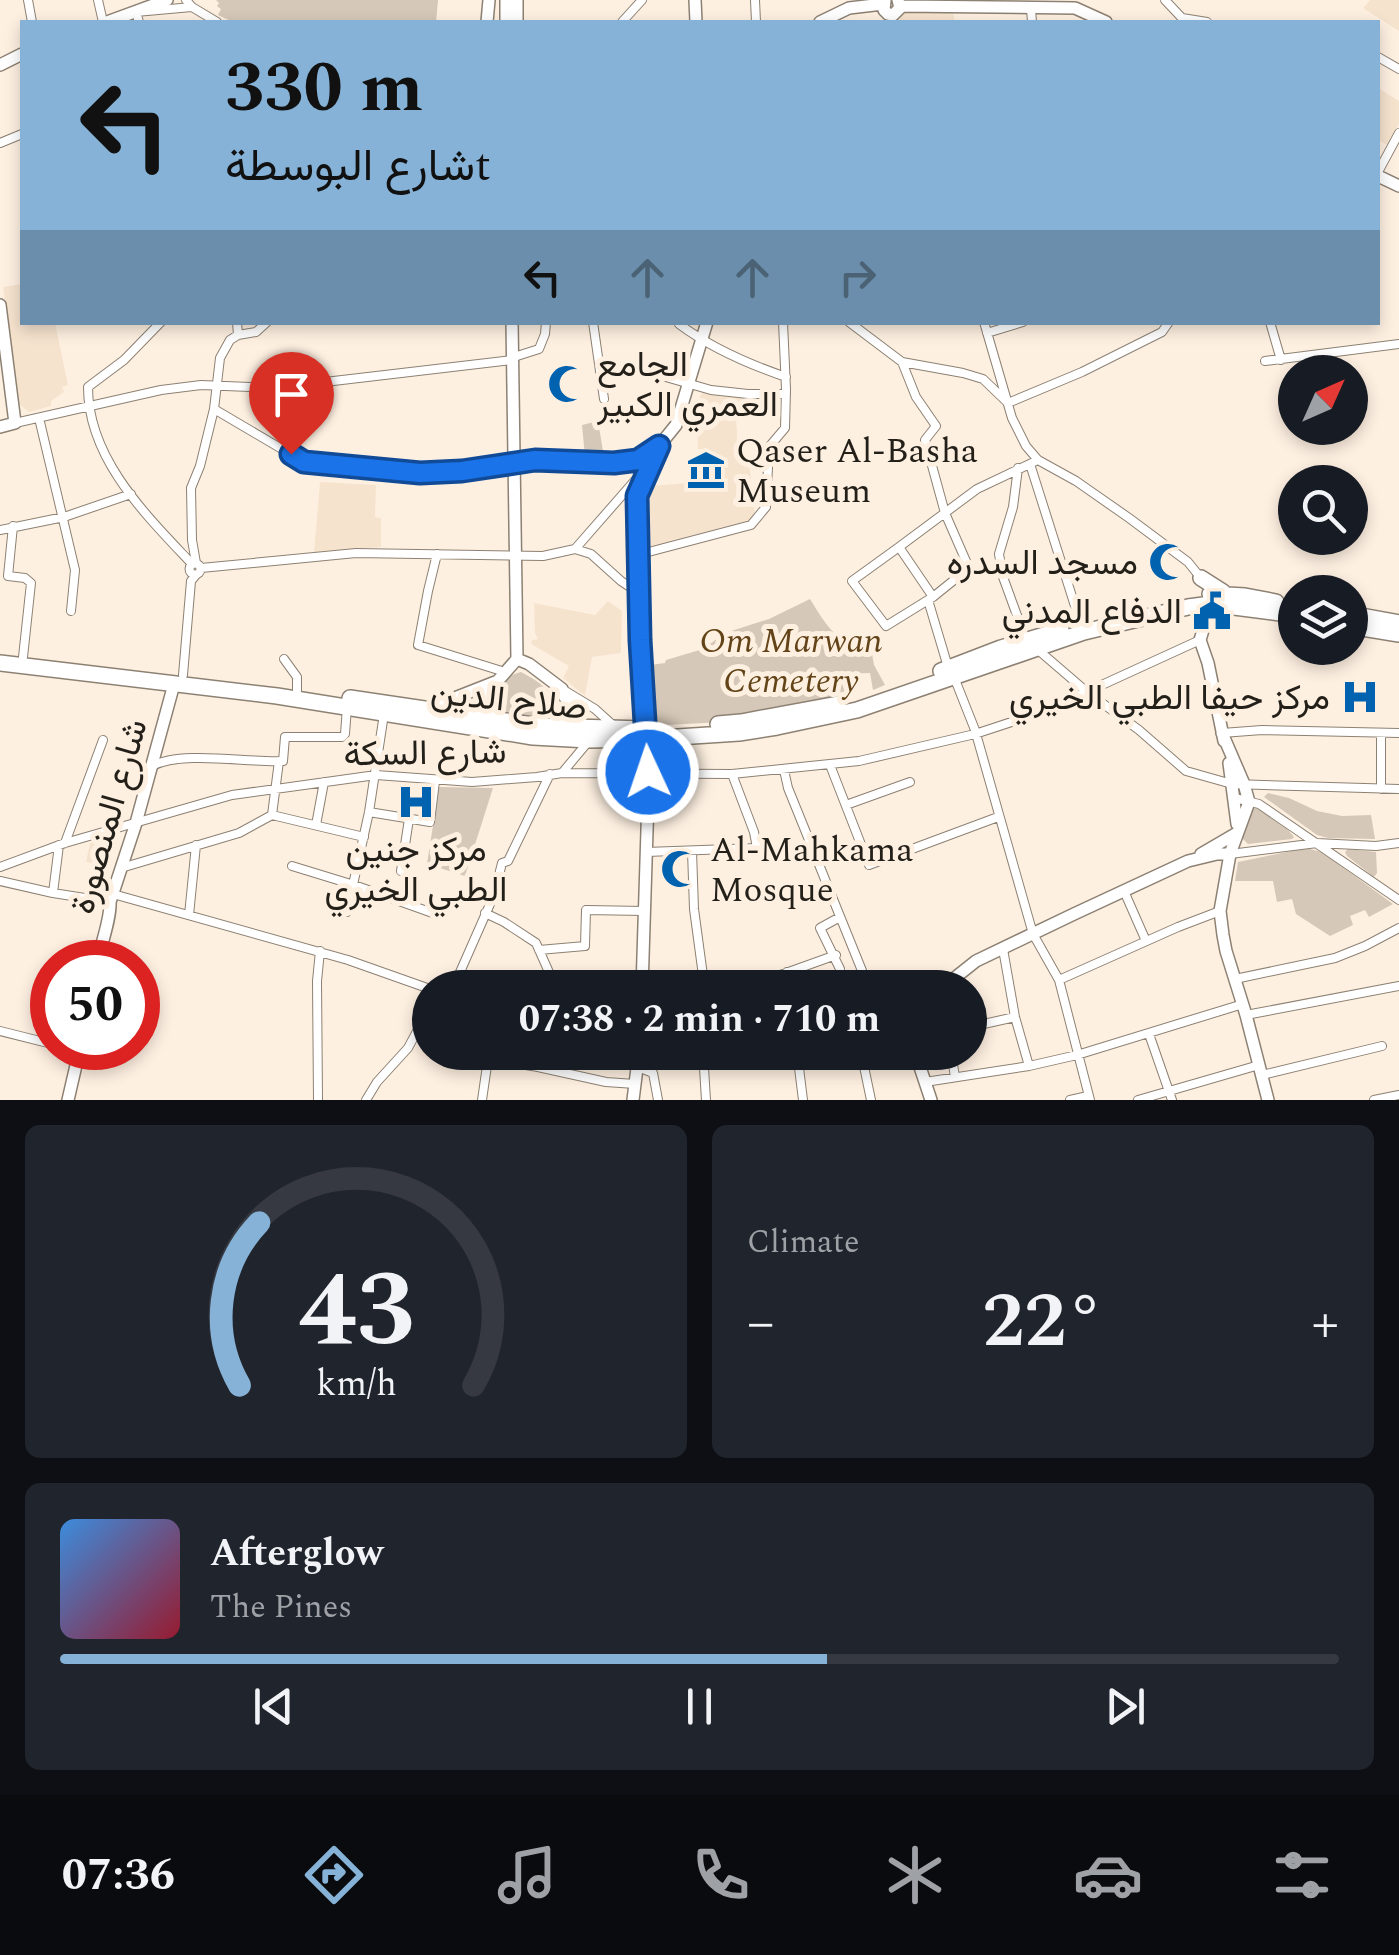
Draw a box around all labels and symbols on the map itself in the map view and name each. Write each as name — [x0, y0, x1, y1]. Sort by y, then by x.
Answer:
place label: الجامع العمري الكبير — [596, 339, 778, 433]
pin — [249, 352, 334, 455]
north arrow — [1278, 355, 1368, 445]
mosque icon: الجامع العمري الكبير — [546, 363, 588, 405]
place label: Qaser Al-Basha Museum — [736, 425, 978, 518]
museum icon: Qaser Al-Basha Museum — [685, 449, 727, 491]
place label: مسجد السدره — [947, 537, 1138, 590]
mosque icon: مسجد السدره — [1147, 541, 1189, 583]
place label: الدفاع المدني — [1002, 586, 1182, 640]
public building icon: الدفاع المدني — [1191, 590, 1233, 632]
park label: Om Marwan Cemetery — [699, 615, 883, 708]
street label: صلاح الدين — [428, 666, 590, 735]
place label: مركز حيفا الطبي الخيري — [1009, 672, 1330, 726]
hospital icon: مركز حيفا الطبي الخيري — [1339, 676, 1381, 718]
street label: شارع المنصورة — [56, 713, 163, 920]
position arrow — [596, 720, 700, 824]
street label: شارع السكة — [343, 726, 507, 781]
hospital icon: مركز جنين الطبي الخيري — [395, 781, 437, 823]
place label: مركز جنين الطبي الخيري — [325, 824, 507, 918]
place label: Al-Mahkama Mosque — [710, 824, 913, 917]
mosque icon: Al-Mahkama Mosque — [659, 848, 701, 890]
speed limit sign: 50 — [30, 940, 160, 1070]

